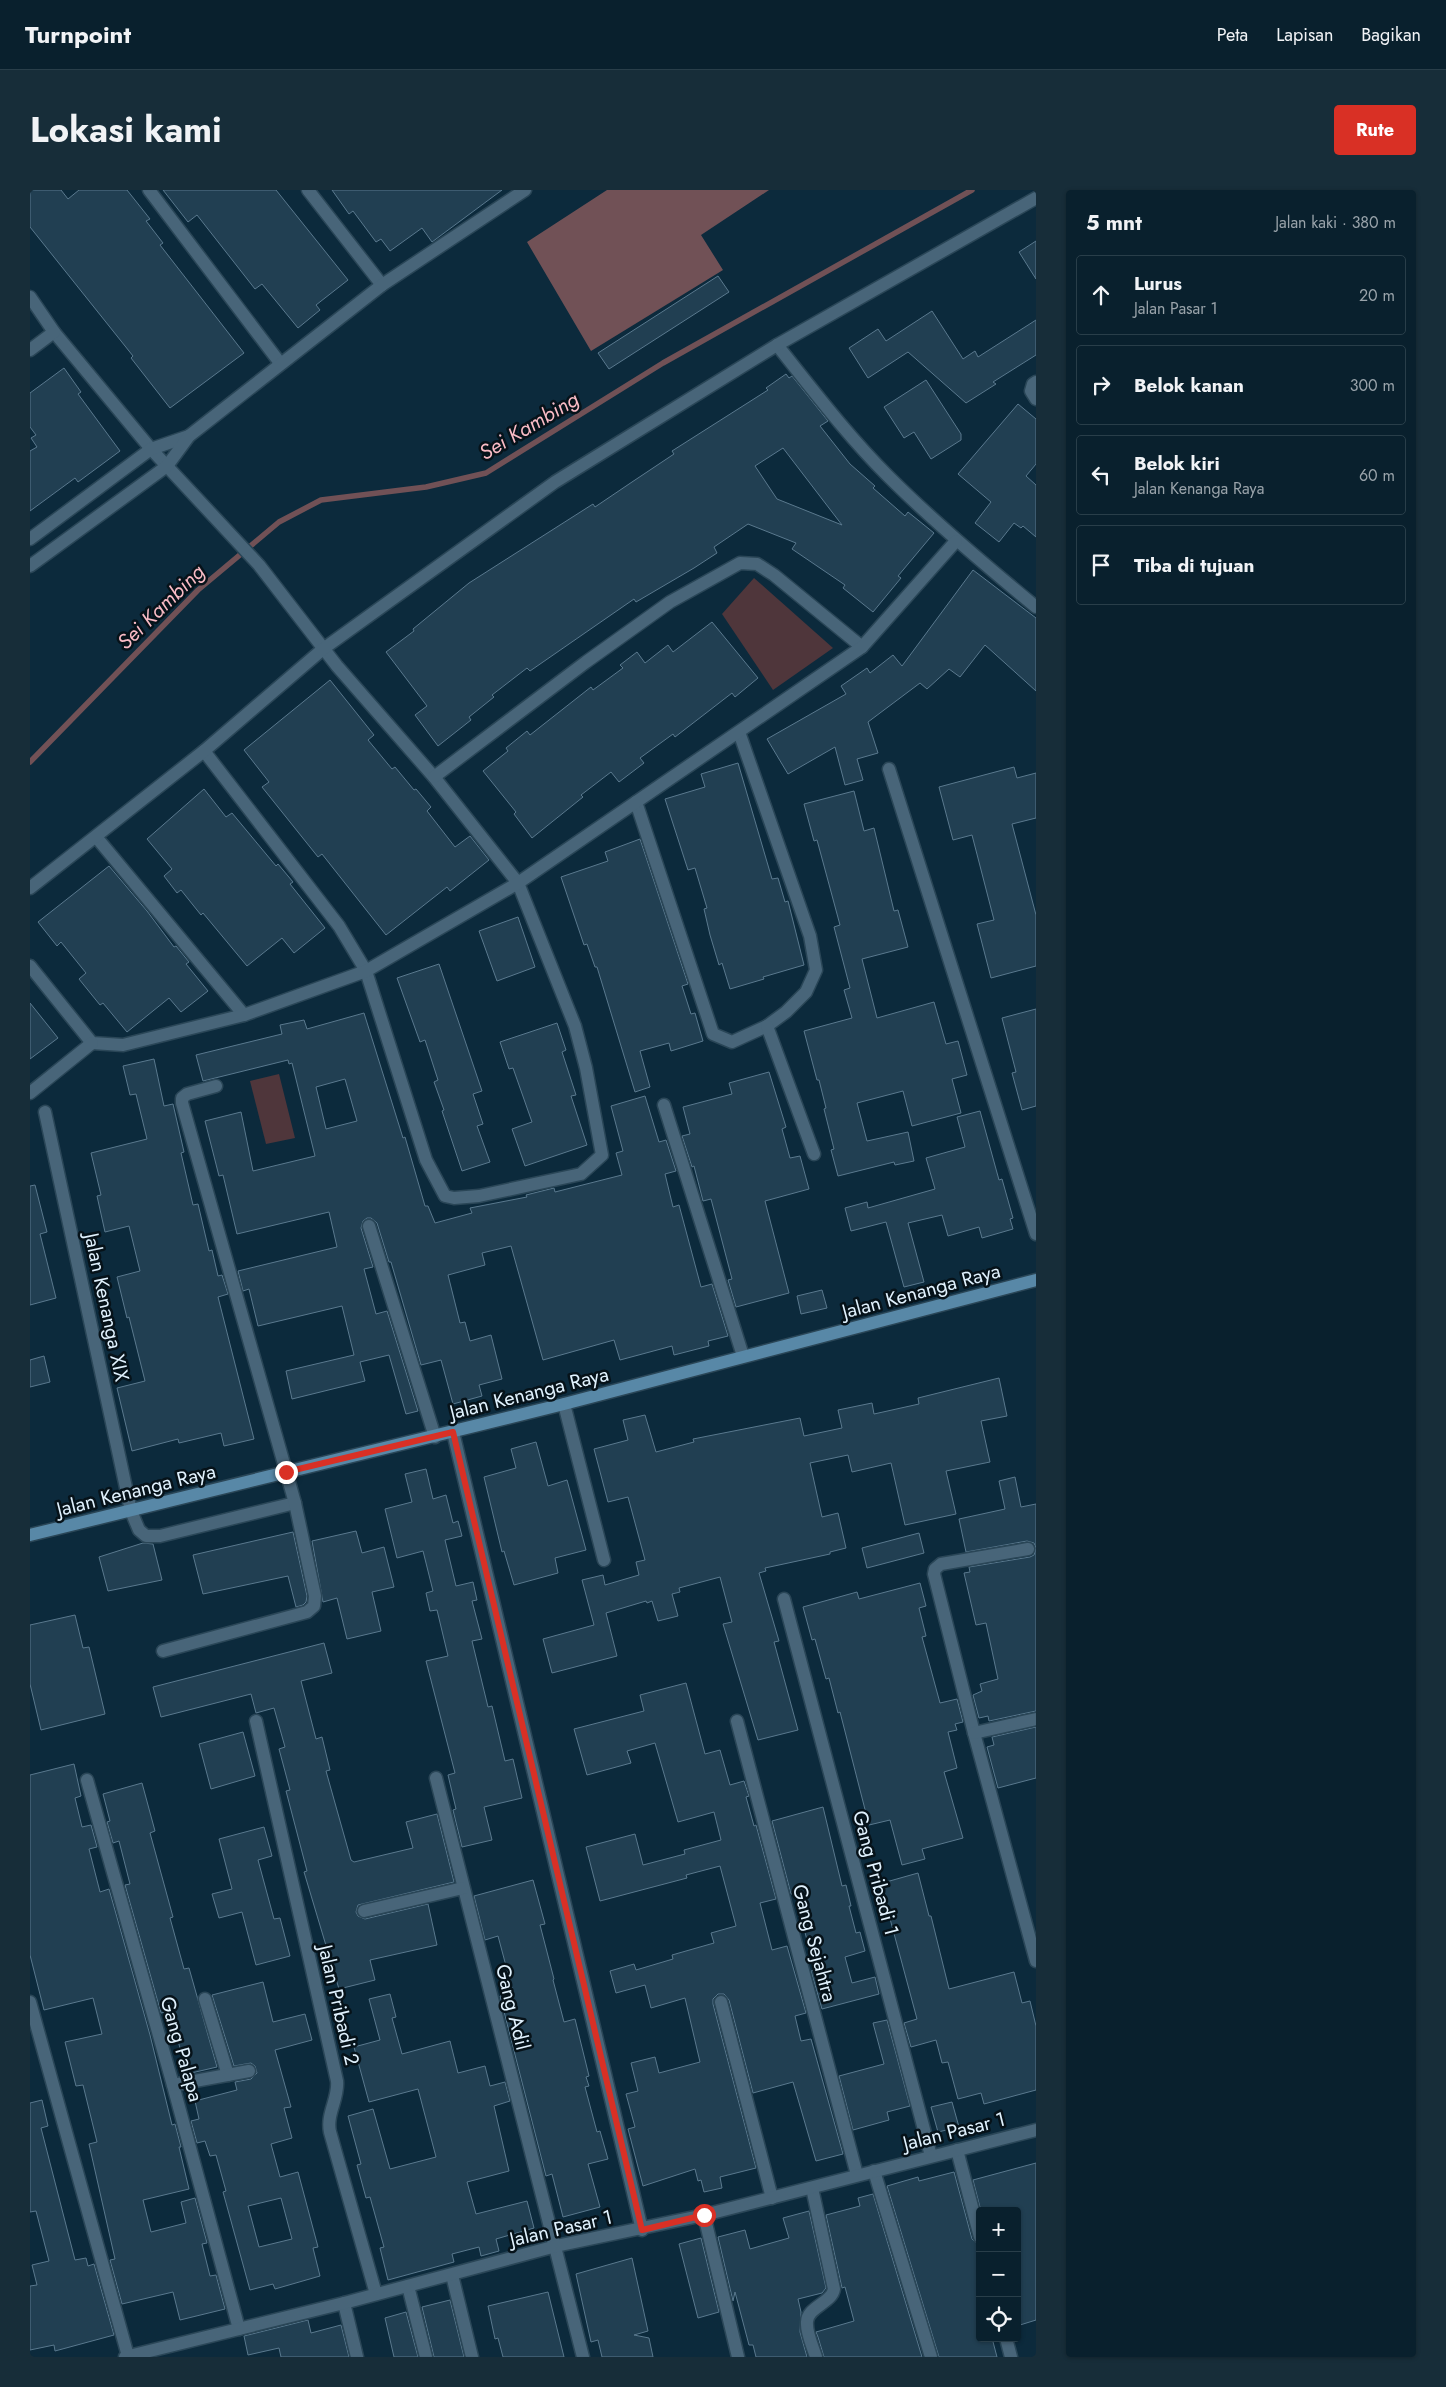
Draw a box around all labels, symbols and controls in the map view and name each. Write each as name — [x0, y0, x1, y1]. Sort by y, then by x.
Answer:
text: Turnpoint — [25, 17, 131, 52]
text: Peta — [1217, 22, 1248, 48]
text: Lapisan — [1276, 22, 1333, 48]
text: Bagikan — [1361, 22, 1421, 48]
text: Lokasi kami — [30, 105, 222, 155]
button: Rute — [1334, 105, 1416, 155]
text: 5 mnt — [1086, 208, 1142, 238]
text: Jalan kaki · 380 m — [1275, 211, 1396, 234]
text: Lurus — [1134, 270, 1182, 297]
icon: ahead — [1087, 281, 1115, 309]
text: 20 m — [1359, 284, 1395, 307]
text: Jalan Pasar 1 — [1134, 297, 1218, 320]
icon: right — [1087, 371, 1115, 399]
text: Belok kanan — [1134, 372, 1244, 399]
text: 300 m — [1350, 374, 1395, 397]
water label: Sei Kambing — [473, 384, 585, 468]
text: Belok kiri — [1134, 450, 1220, 477]
icon: left — [1087, 461, 1115, 489]
text: 60 m — [1359, 464, 1395, 487]
text: Jalan Kenanga Raya — [1134, 477, 1264, 500]
icon: arrive — [1087, 551, 1115, 579]
text: Tiba di tujuan — [1134, 552, 1254, 579]
water label: Sei Kambing — [110, 557, 212, 657]
street label: Jalan Kenanga XIX — [76, 1227, 136, 1384]
street label: Jalan Kenanga Raya — [836, 1256, 1004, 1327]
street label: Jalan Kenanga Raya — [444, 1360, 612, 1428]
street label: Jalan Kenanga Raya — [51, 1457, 219, 1525]
route end — [275, 1461, 298, 1484]
street label: Gang Pribadi 1 — [845, 1807, 906, 1939]
street label: Gang Sejahtra — [785, 1881, 844, 2005]
street label: Jalan Pribadi 2 — [310, 1939, 366, 2068]
street label: Gang Adil — [488, 1961, 537, 2053]
street label: Gang Palapa — [153, 1993, 210, 2105]
street label: Jalan Pasar 1 — [897, 2105, 1008, 2159]
street label: Jalan Pasar 1 — [504, 2203, 615, 2255]
route start — [693, 2204, 716, 2227]
map controls — [976, 2207, 1021, 2342]
button: + — [976, 2207, 1021, 2252]
button: − — [976, 2252, 1021, 2297]
button: locate — [976, 2297, 1021, 2342]

